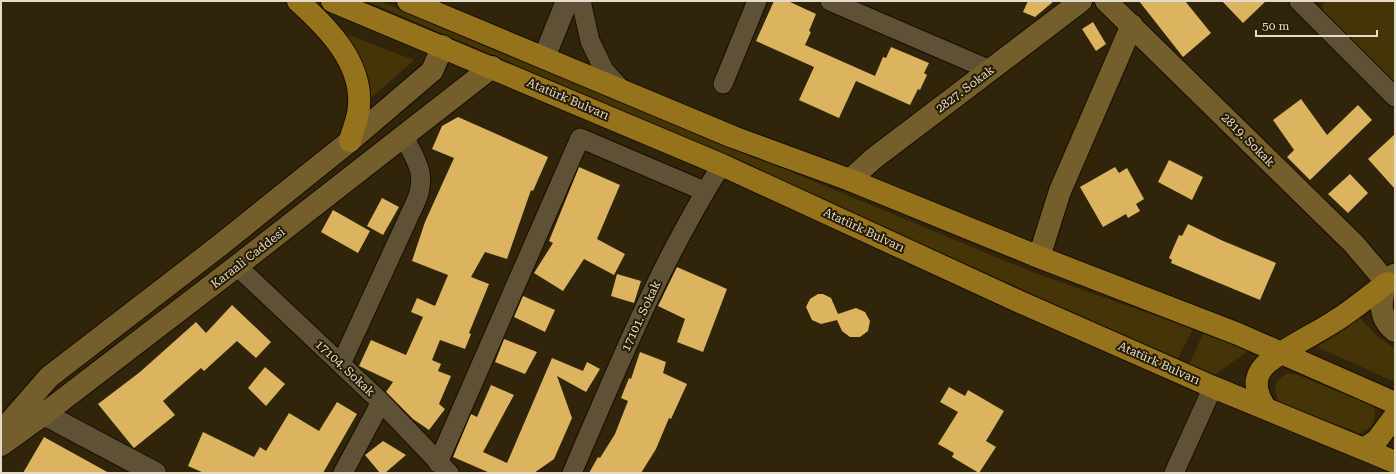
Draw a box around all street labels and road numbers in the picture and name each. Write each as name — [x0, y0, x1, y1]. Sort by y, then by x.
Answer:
street label: 2827. Sokak — [933, 62, 997, 115]
street label: Atatürk Bulvarı — [525, 75, 611, 123]
street label: 2819. Sokak — [1219, 111, 1278, 170]
street label: Atatürk Bulvarı — [821, 205, 907, 255]
street label: Karaali Caddesi — [208, 225, 288, 291]
street label: 17101. Sokak — [619, 278, 664, 353]
street label: 17104. Sokak — [312, 337, 378, 399]
street label: Atatürk Bulvarı — [1116, 339, 1202, 387]

